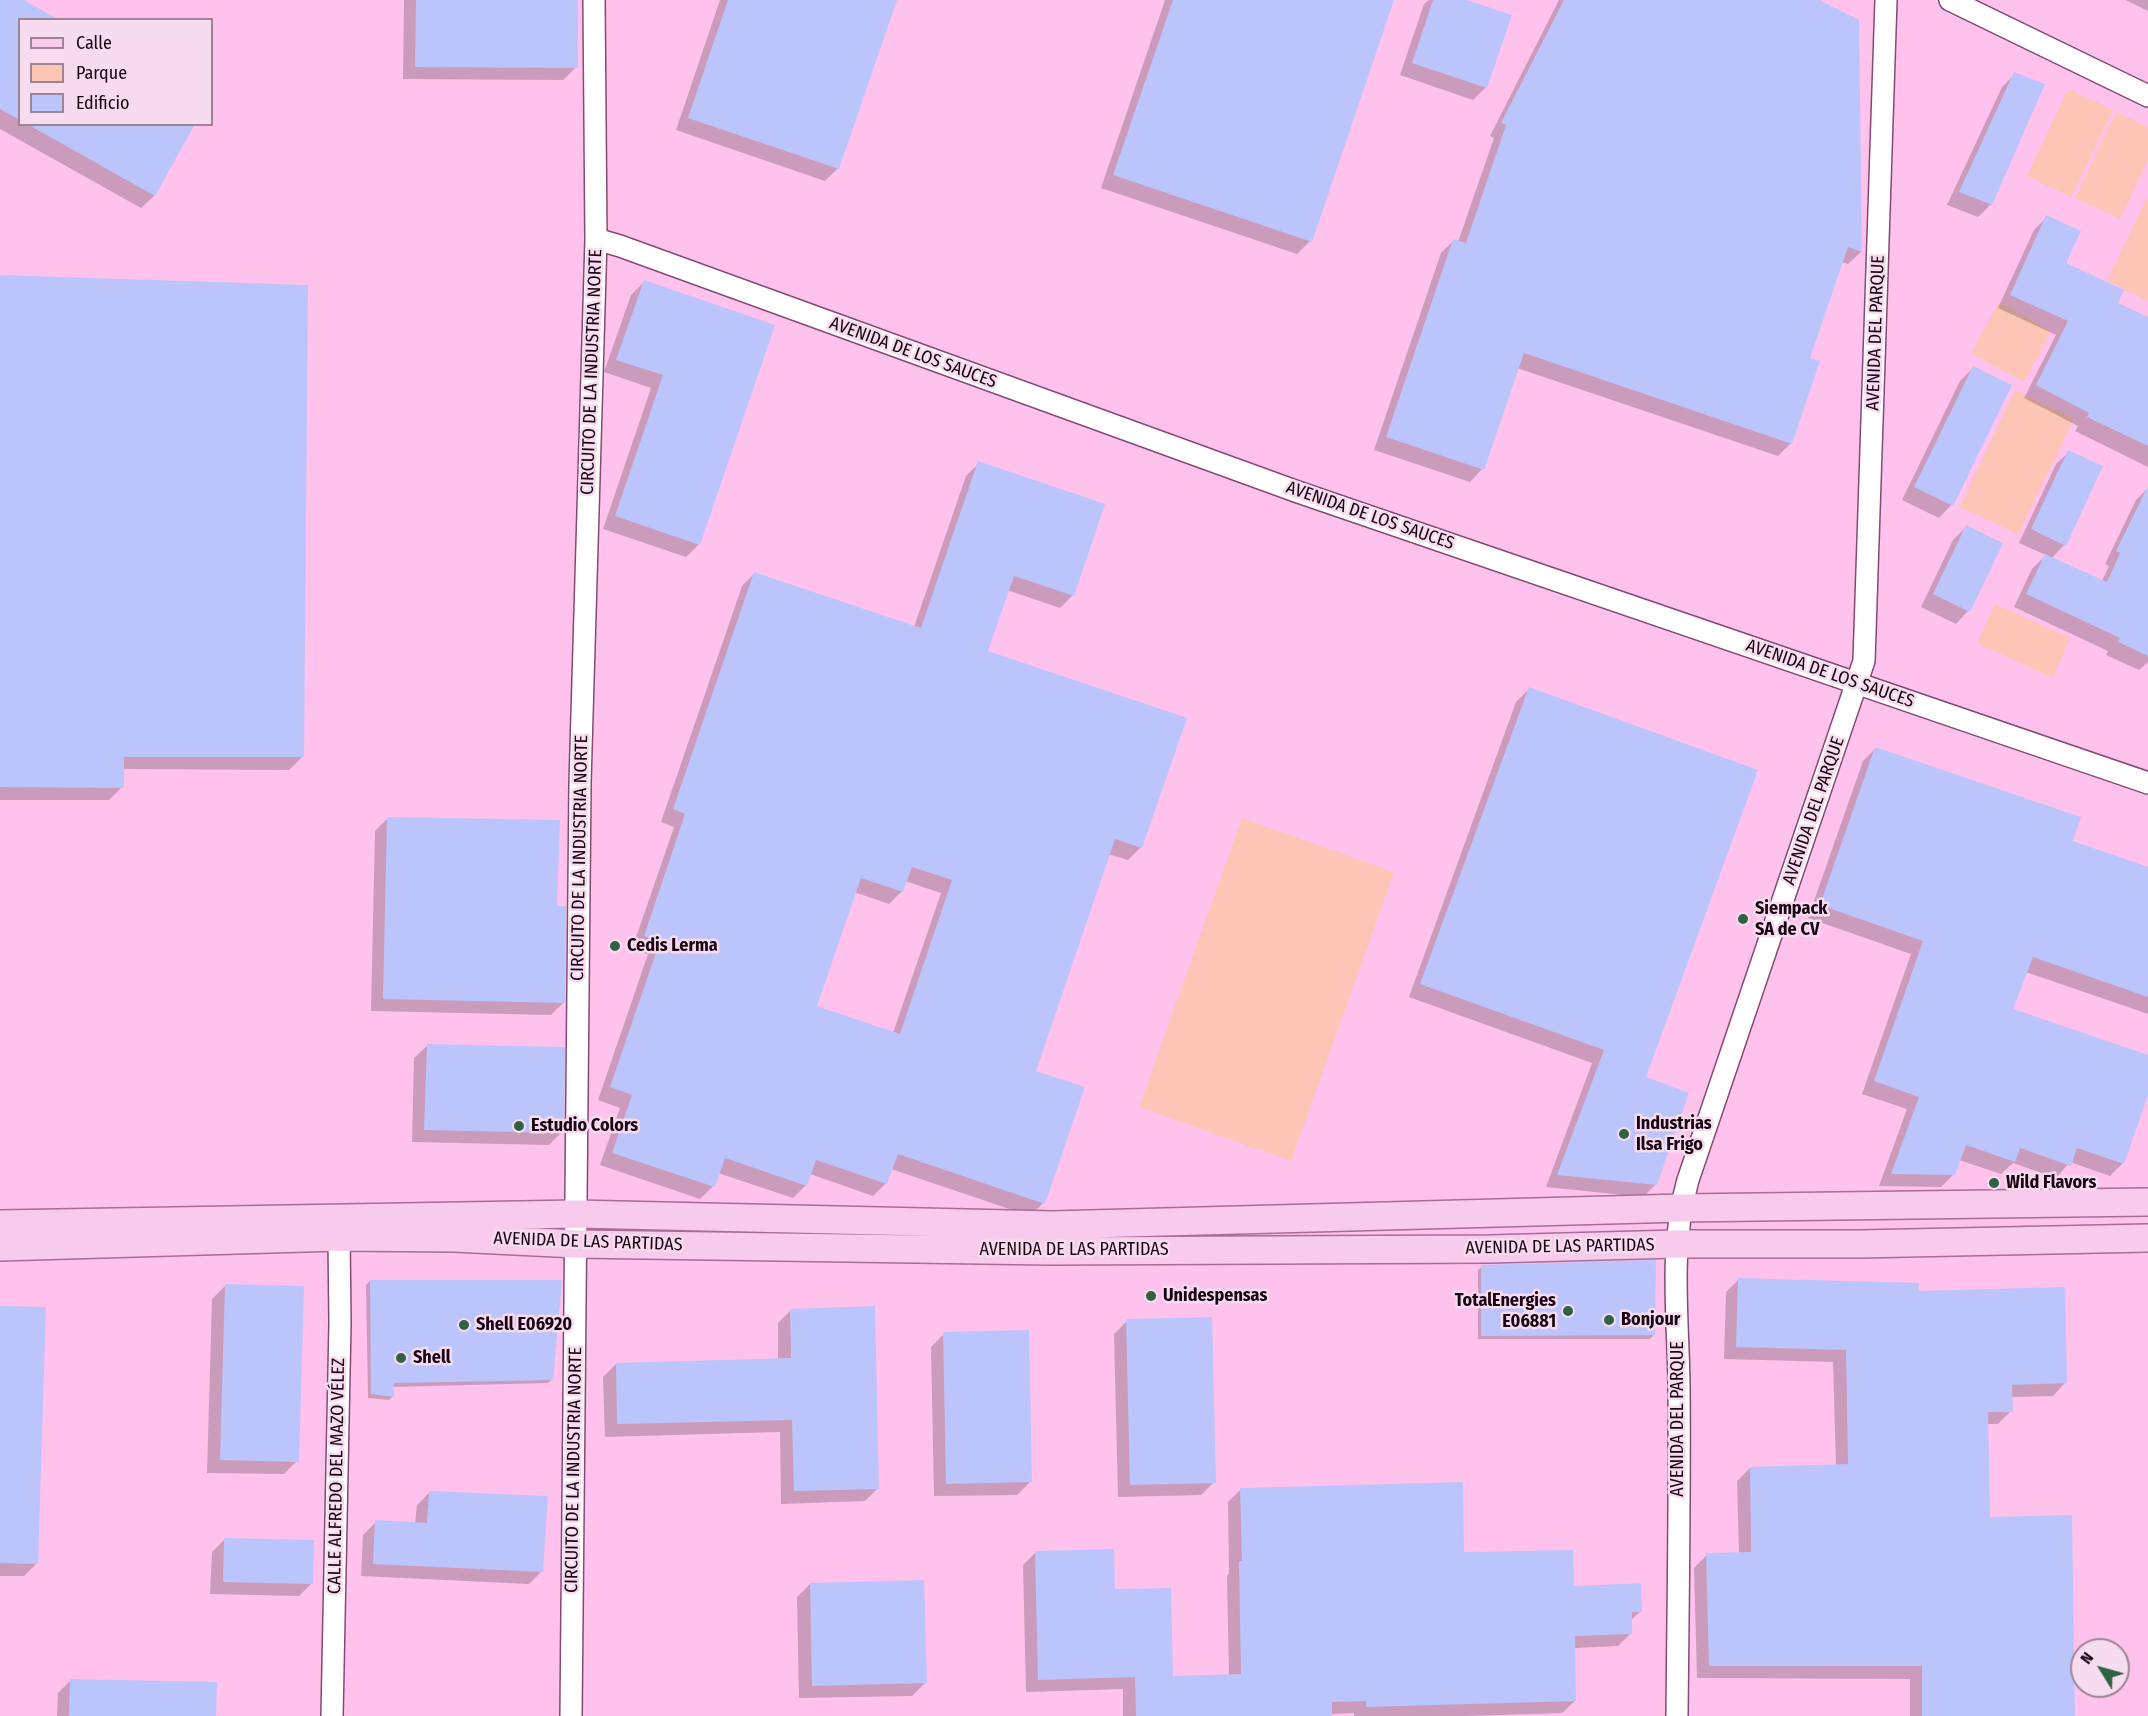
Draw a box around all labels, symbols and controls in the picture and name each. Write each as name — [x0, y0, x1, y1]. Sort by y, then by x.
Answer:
legend — [18, 18, 213, 126]
text: Calle — [76, 32, 112, 54]
text: Parque — [76, 62, 127, 84]
text: Edificio — [76, 92, 129, 114]
street label: CIRCUITO DE LA INDUSTRIA NORTE — [577, 249, 607, 495]
street label: AVENIDA DEL PARQUE — [1862, 255, 1890, 411]
street label: AVENIDA DE LOS SAUCES — [827, 313, 999, 393]
street label: AVENIDA DE LOS SAUCES — [1283, 477, 1457, 555]
street label: AVENIDA DE LOS SAUCES — [1743, 635, 1917, 713]
street label: AVENIDA DEL PARQUE — [1779, 734, 1849, 888]
street label: CIRCUITO DE LA INDUSTRIA NORTE — [567, 735, 593, 981]
place label: Siempack SA de CV — [1755, 898, 1827, 940]
marker: Siempack SA de CV — [1736, 912, 1750, 926]
place label: Cedis Lerma — [627, 935, 718, 957]
marker: Cedis Lerma — [608, 939, 622, 953]
place label: Industrias Ilsa Frigo — [1636, 1113, 1712, 1156]
place label: Estudio Colors — [531, 1115, 638, 1137]
marker: Estudio Colors — [512, 1119, 526, 1133]
marker: Industrias Ilsa Frigo — [1617, 1127, 1631, 1141]
place label: Wild Flavors — [2006, 1172, 2096, 1194]
marker: Wild Flavors — [1987, 1176, 2001, 1190]
street label: AVENIDA DE LAS PARTIDAS — [493, 1228, 683, 1256]
street label: AVENIDA DE LAS PARTIDAS — [1465, 1235, 1655, 1259]
street label: AVENIDA DE LAS PARTIDAS — [979, 1239, 1169, 1261]
place label: Unidespensas — [1163, 1285, 1267, 1307]
marker: Unidespensas — [1144, 1289, 1158, 1303]
place label: TotalEnergies E06881 — [1455, 1290, 1556, 1332]
marker: TotalEnergies E06881 — [1561, 1304, 1575, 1318]
place label: Bonjour — [1621, 1309, 1680, 1331]
marker: Bonjour — [1602, 1313, 1616, 1327]
place label: Shell E06920 — [476, 1314, 572, 1336]
marker: Shell E06920 — [457, 1318, 471, 1332]
street label: AVENIDA DEL PARQUE — [1667, 1341, 1689, 1497]
place label: Shell — [413, 1347, 451, 1369]
street label: CIRCUITO DE LA INDUSTRIA NORTE — [561, 1347, 587, 1593]
marker: Shell — [394, 1351, 408, 1365]
street label: CALLE ALFREDO DEL MAZO VÉLEZ — [324, 1358, 350, 1594]
north arrow — [2070, 1638, 2130, 1698]
text: N — [2076, 1649, 2097, 1668]

